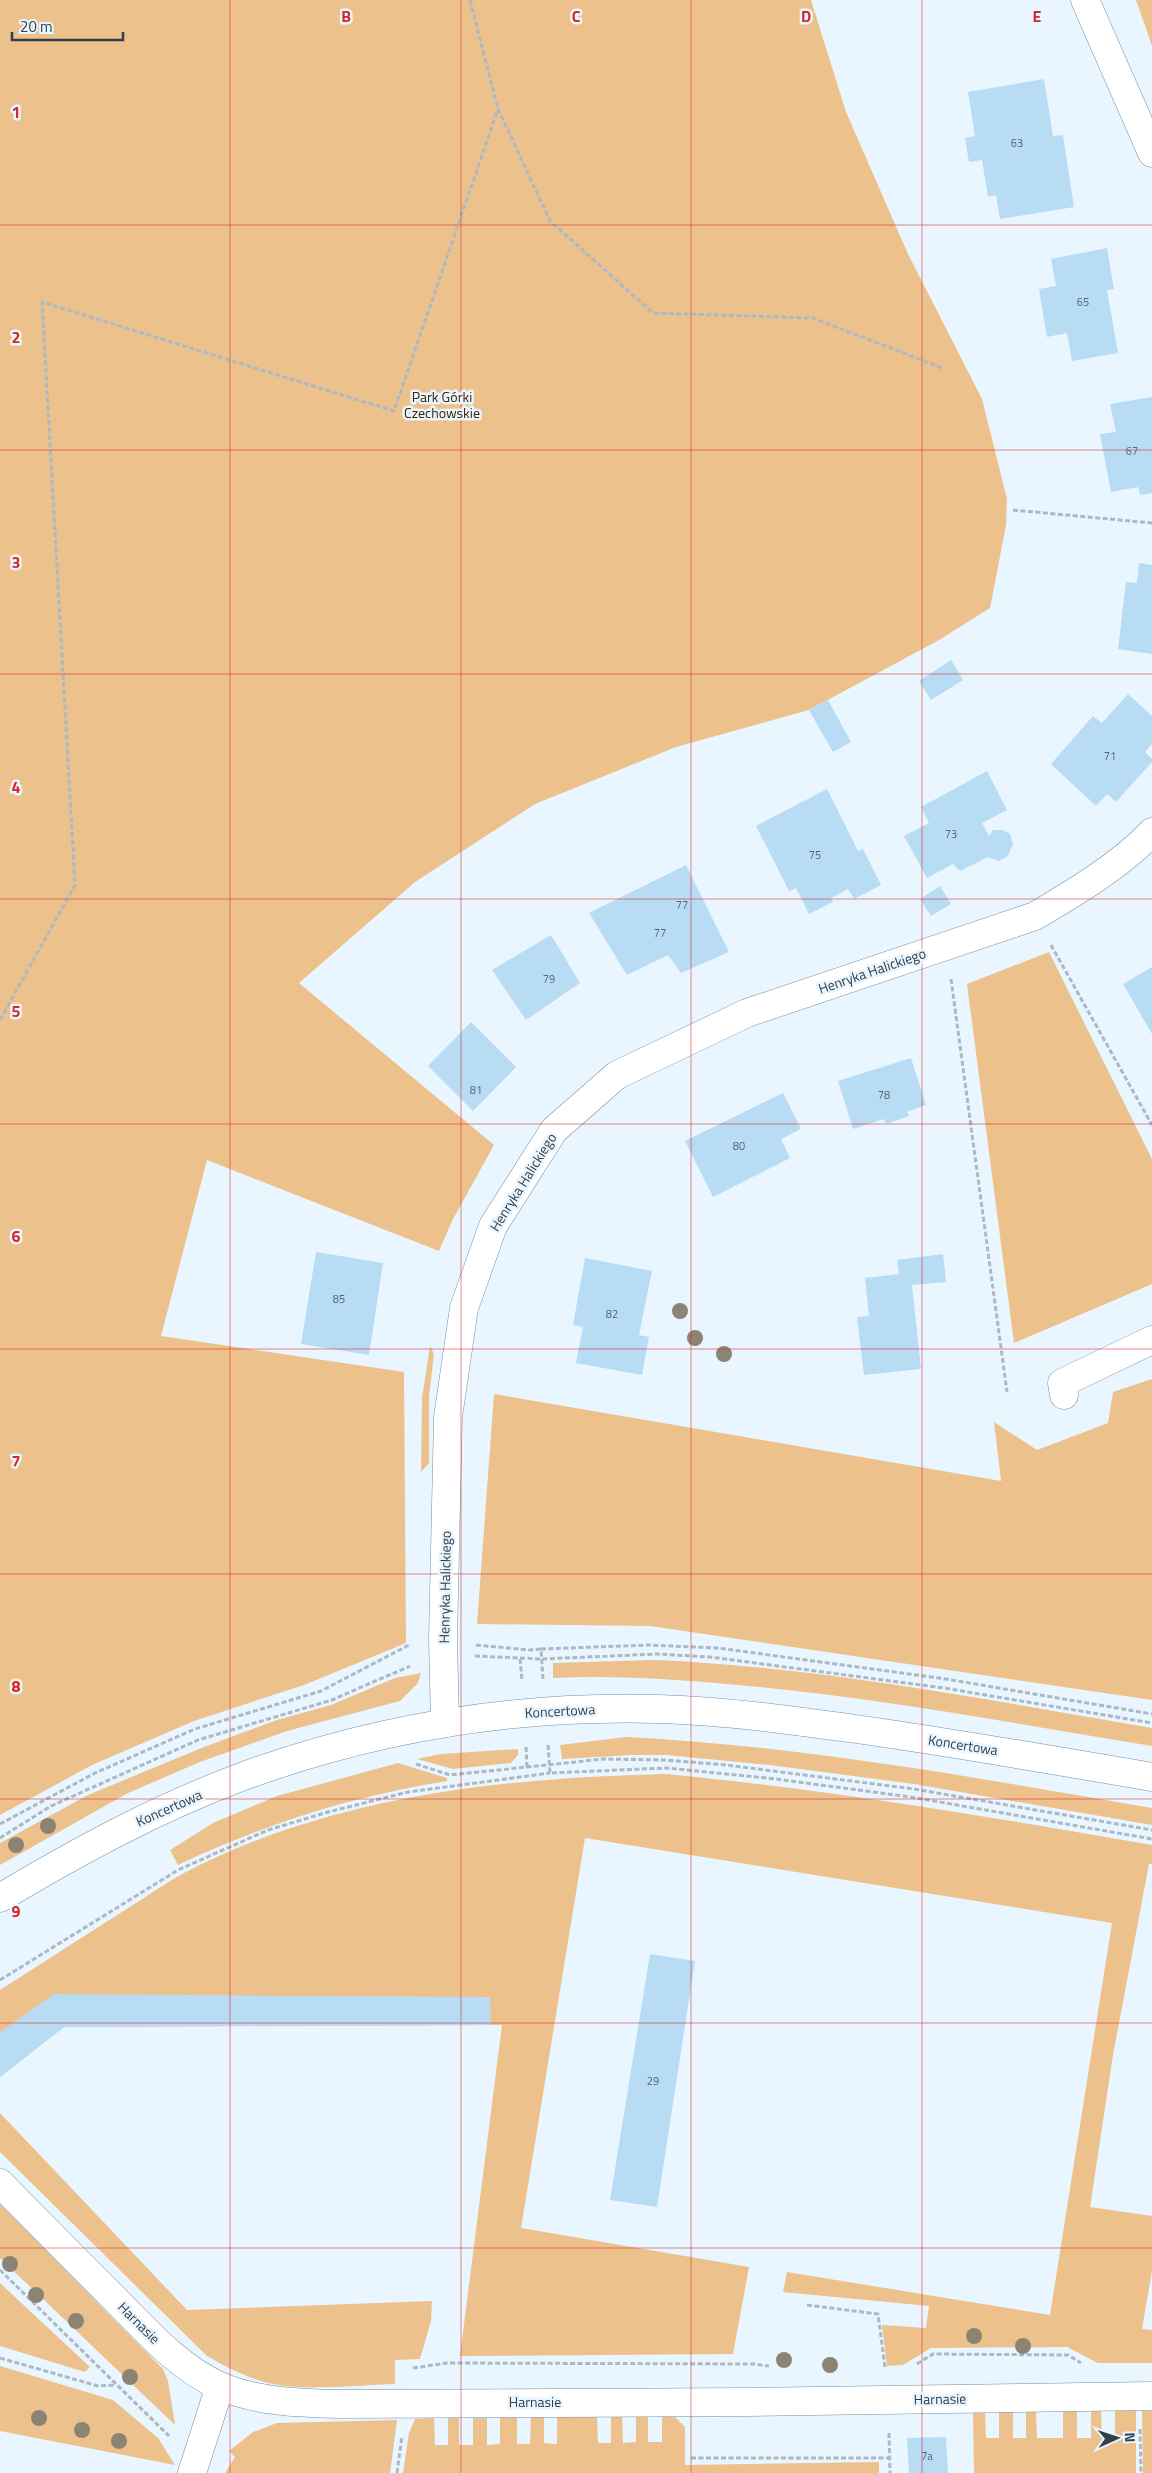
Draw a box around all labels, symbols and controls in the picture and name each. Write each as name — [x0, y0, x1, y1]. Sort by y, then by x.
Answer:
text: B — [341, 4, 351, 28]
text: C — [572, 4, 581, 28]
text: D — [801, 4, 811, 28]
text: E — [1033, 4, 1042, 28]
scale bar — [12, 10, 124, 42]
text: 20 m — [20, 15, 53, 38]
text: 1 — [12, 100, 20, 124]
house number: 63 — [1011, 135, 1023, 151]
house number: 65 — [1077, 294, 1089, 310]
text: 2 — [12, 325, 20, 349]
park label: Park Górki Czechowskie — [404, 386, 480, 423]
house number: 67 — [1126, 443, 1138, 459]
text: 3 — [12, 550, 20, 574]
house number: 71 — [1104, 748, 1116, 764]
text: 4 — [12, 775, 21, 799]
house number: 73 — [945, 826, 957, 842]
house number: 75 — [809, 847, 821, 863]
house number: 77 — [676, 897, 688, 913]
house number: 77 — [654, 925, 666, 941]
street label: Henryka Halickiego — [815, 942, 929, 999]
house number: 79 — [543, 971, 555, 987]
text: 5 — [12, 999, 21, 1023]
house number: 81 — [470, 1082, 482, 1098]
house number: 78 — [878, 1087, 890, 1103]
street label: Henryka Halickiego — [484, 1128, 561, 1235]
house number: 80 — [733, 1138, 745, 1154]
text: 6 — [12, 1224, 21, 1248]
house number: 85 — [333, 1291, 345, 1307]
house number: 82 — [606, 1306, 618, 1322]
text: 7 — [12, 1449, 20, 1473]
street label: Henryka Halickiego — [433, 1530, 456, 1643]
text: 8 — [12, 1674, 21, 1698]
street label: Koncertowa — [524, 1698, 596, 1723]
street label: Koncertowa — [927, 1729, 1000, 1760]
street label: Koncertowa — [132, 1784, 205, 1831]
text: 9 — [12, 1899, 21, 1923]
house number: 29 — [647, 2073, 659, 2089]
street label: Harnasie — [113, 2297, 165, 2349]
street label: Harnasie — [914, 2388, 966, 2409]
street label: Harnasie — [509, 2391, 561, 2412]
north arrow — [1092, 2413, 1142, 2463]
text: N — [1120, 2432, 1141, 2443]
house number: 7a — [921, 2448, 933, 2464]

